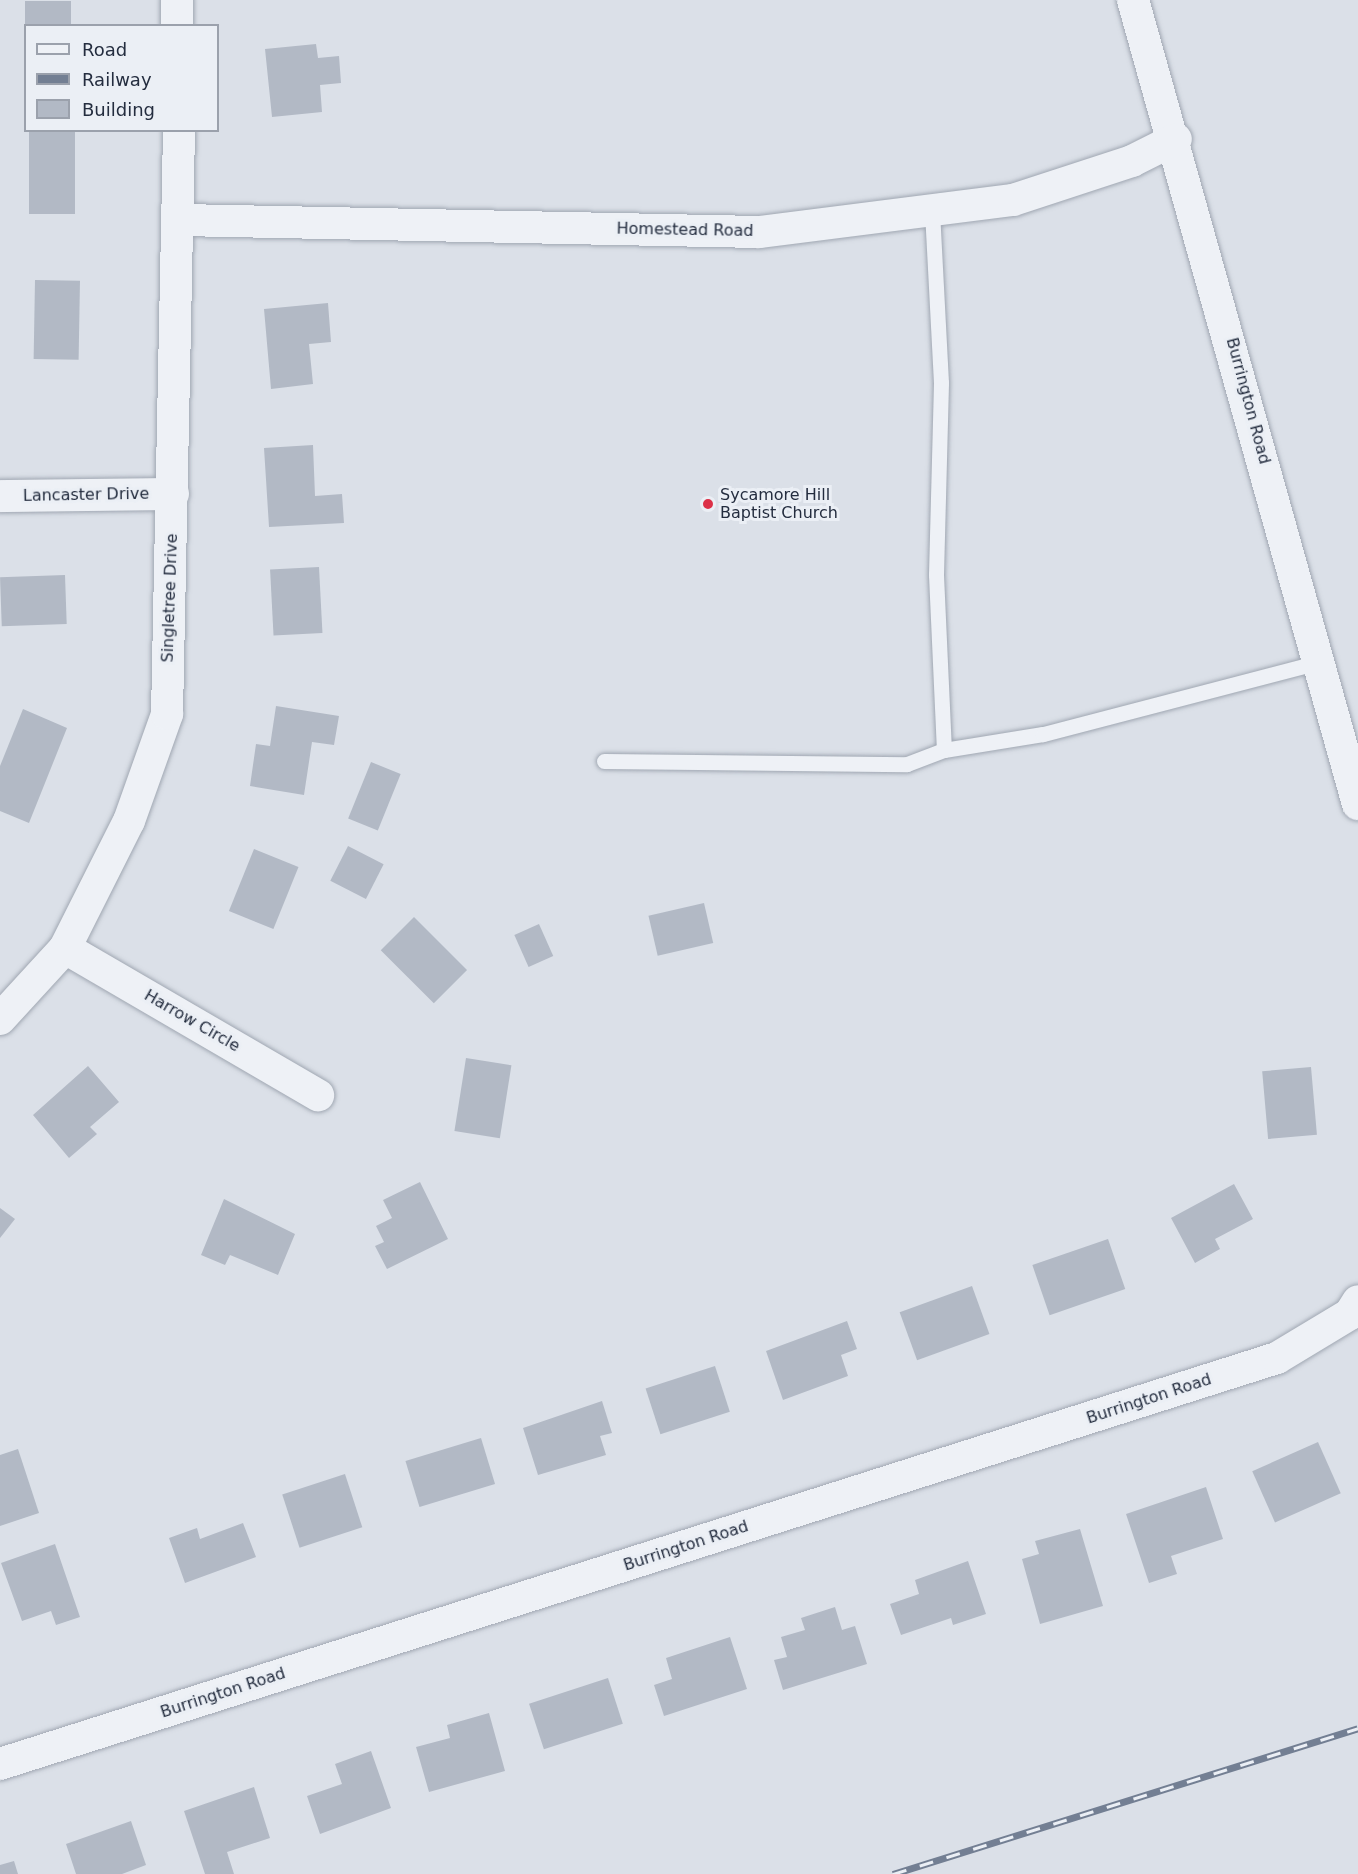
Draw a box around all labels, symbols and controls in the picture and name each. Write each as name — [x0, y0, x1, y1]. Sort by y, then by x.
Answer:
legend — [24, 24, 219, 132]
text: Road — [82, 39, 127, 60]
text: Railway — [82, 69, 152, 90]
text: Building — [82, 99, 155, 120]
street label: Homestead Road — [616, 219, 754, 241]
street label: Burrington Road — [1222, 336, 1274, 466]
street label: Lancaster Drive — [23, 484, 149, 506]
place label: Sycamore Hill Baptist Church — [720, 485, 838, 523]
marker: Sycamore Hill Baptist Church — [701, 497, 715, 511]
street label: Singletree Drive — [158, 533, 182, 663]
street label: Harrow Circle — [141, 986, 243, 1056]
street label: Burrington Road — [1084, 1370, 1214, 1428]
street label: Burrington Road — [621, 1517, 751, 1575]
street label: Burrington Road — [158, 1664, 288, 1722]

